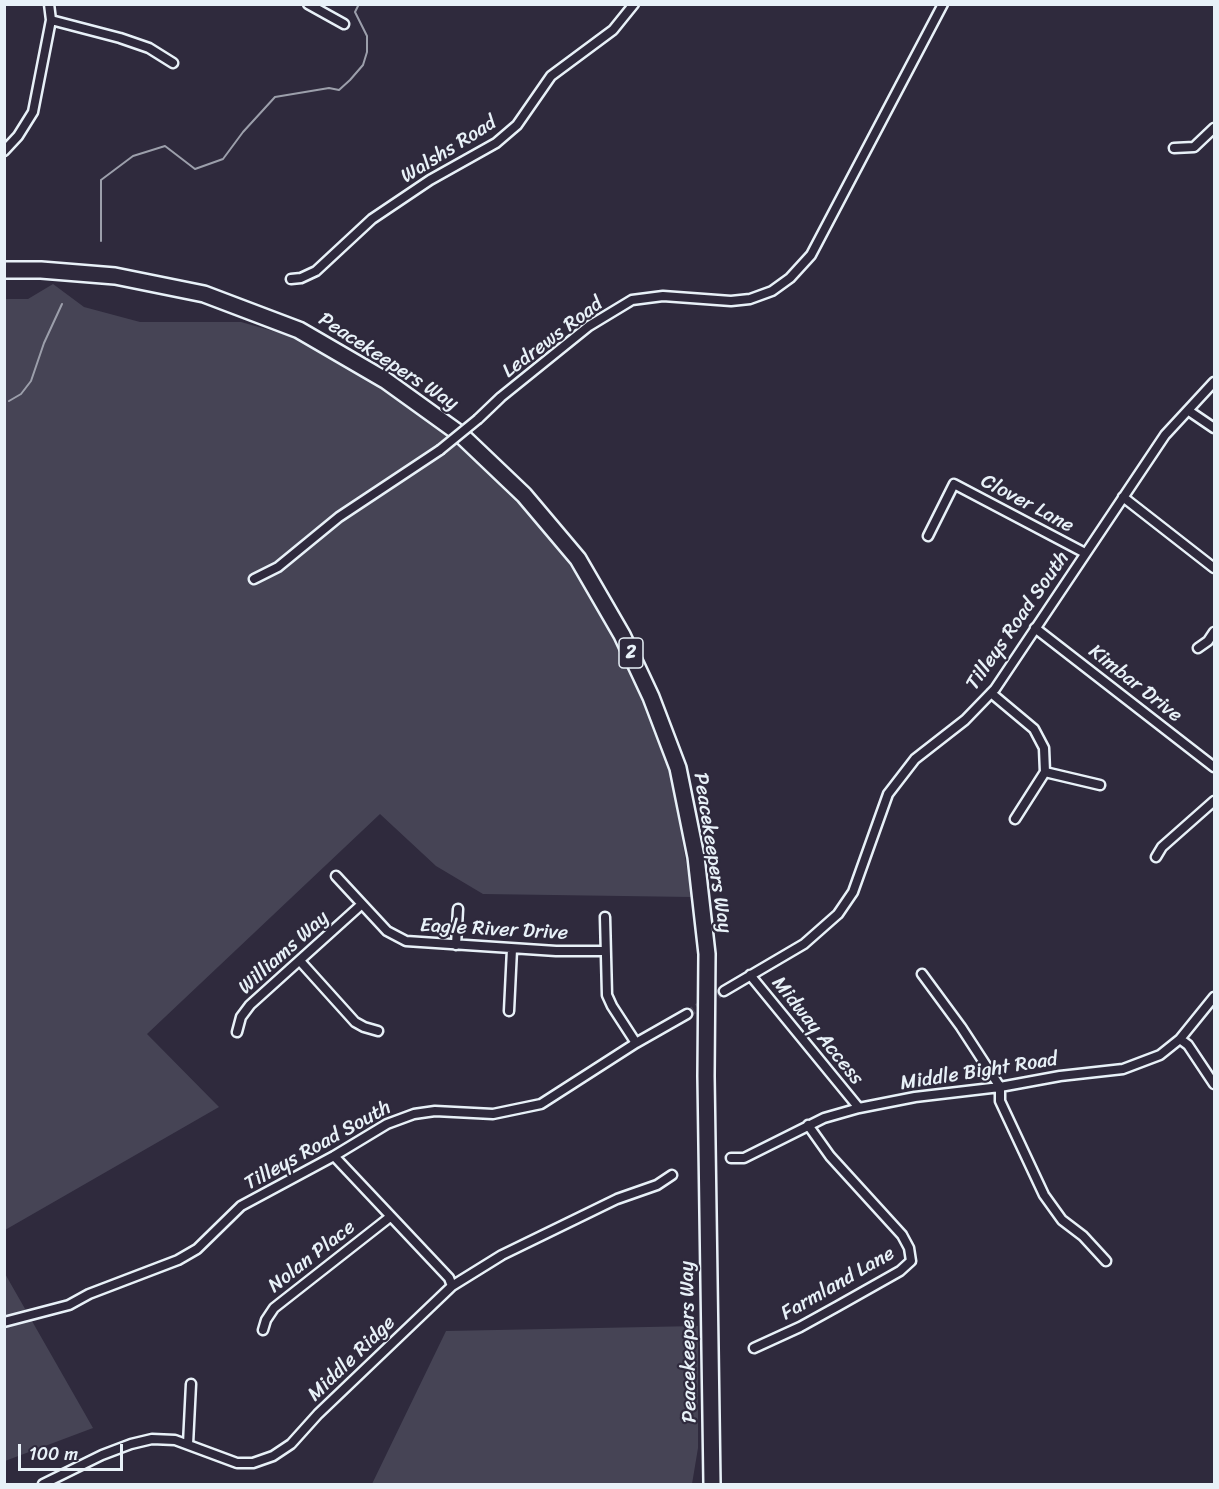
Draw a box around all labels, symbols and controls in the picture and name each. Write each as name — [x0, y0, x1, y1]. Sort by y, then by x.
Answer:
street label: Walshs Road — [397, 111, 501, 189]
street label: Ledrews Road — [498, 292, 608, 384]
street label: Peacekeepers Way — [314, 308, 462, 416]
street label: Clover Lane — [976, 470, 1078, 538]
street label: Tilleys Road South — [961, 547, 1075, 695]
road number: 2 — [619, 638, 643, 668]
street label: Kimbar Drive — [1083, 640, 1187, 728]
street label: Peacekeepers Way — [687, 771, 737, 935]
street label: Williams Way — [234, 906, 334, 1000]
street label: Eagle River Drive — [419, 914, 569, 946]
street label: Midway Access — [766, 972, 868, 1090]
street label: Middle Bight Road — [899, 1048, 1059, 1096]
street label: Tilleys Road South — [241, 1096, 395, 1196]
street label: Nolan Place — [264, 1216, 360, 1298]
street label: Farmland Lane — [777, 1242, 899, 1326]
street label: Peacekeepers Way — [676, 1261, 702, 1423]
street label: Middle Ridge — [303, 1311, 401, 1407]
scale bar — [21, 1432, 126, 1470]
text: 100 m — [29, 1438, 78, 1470]

